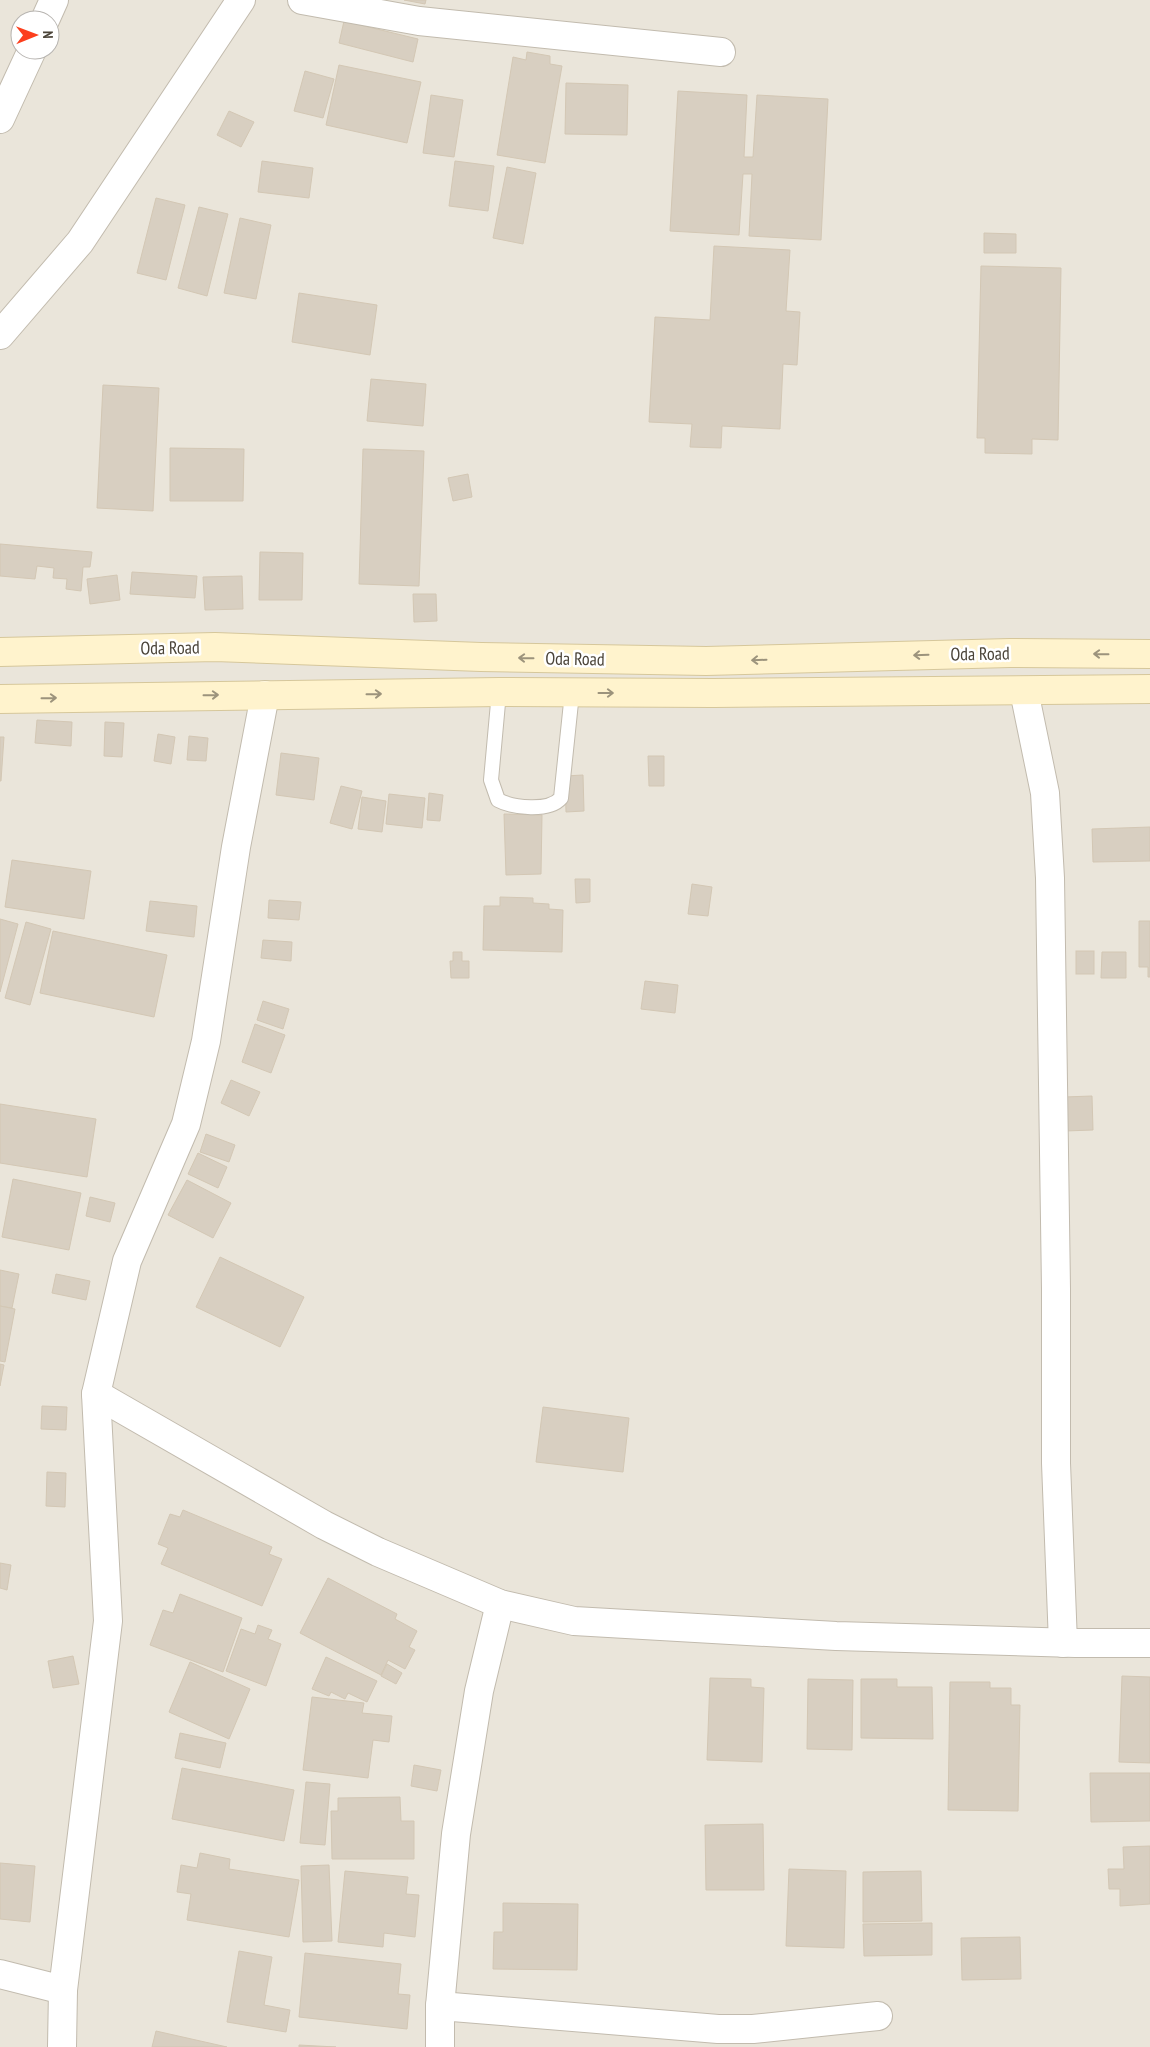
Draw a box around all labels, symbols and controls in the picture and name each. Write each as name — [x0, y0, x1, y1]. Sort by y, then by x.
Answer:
north arrow — [10, 10, 60, 60]
text: N — [39, 31, 57, 39]
street label: Oda Road — [140, 635, 200, 660]
street label: Oda Road — [950, 641, 1010, 666]
street label: Oda Road — [545, 646, 605, 671]
one-way arrow — [1094, 649, 1110, 659]
one-way arrow — [914, 650, 930, 660]
one-way arrow — [519, 653, 535, 663]
one-way arrow — [751, 655, 767, 664]
one-way arrow — [598, 688, 614, 698]
one-way arrow — [365, 689, 381, 699]
one-way arrow — [202, 690, 219, 700]
one-way arrow — [40, 693, 56, 703]

